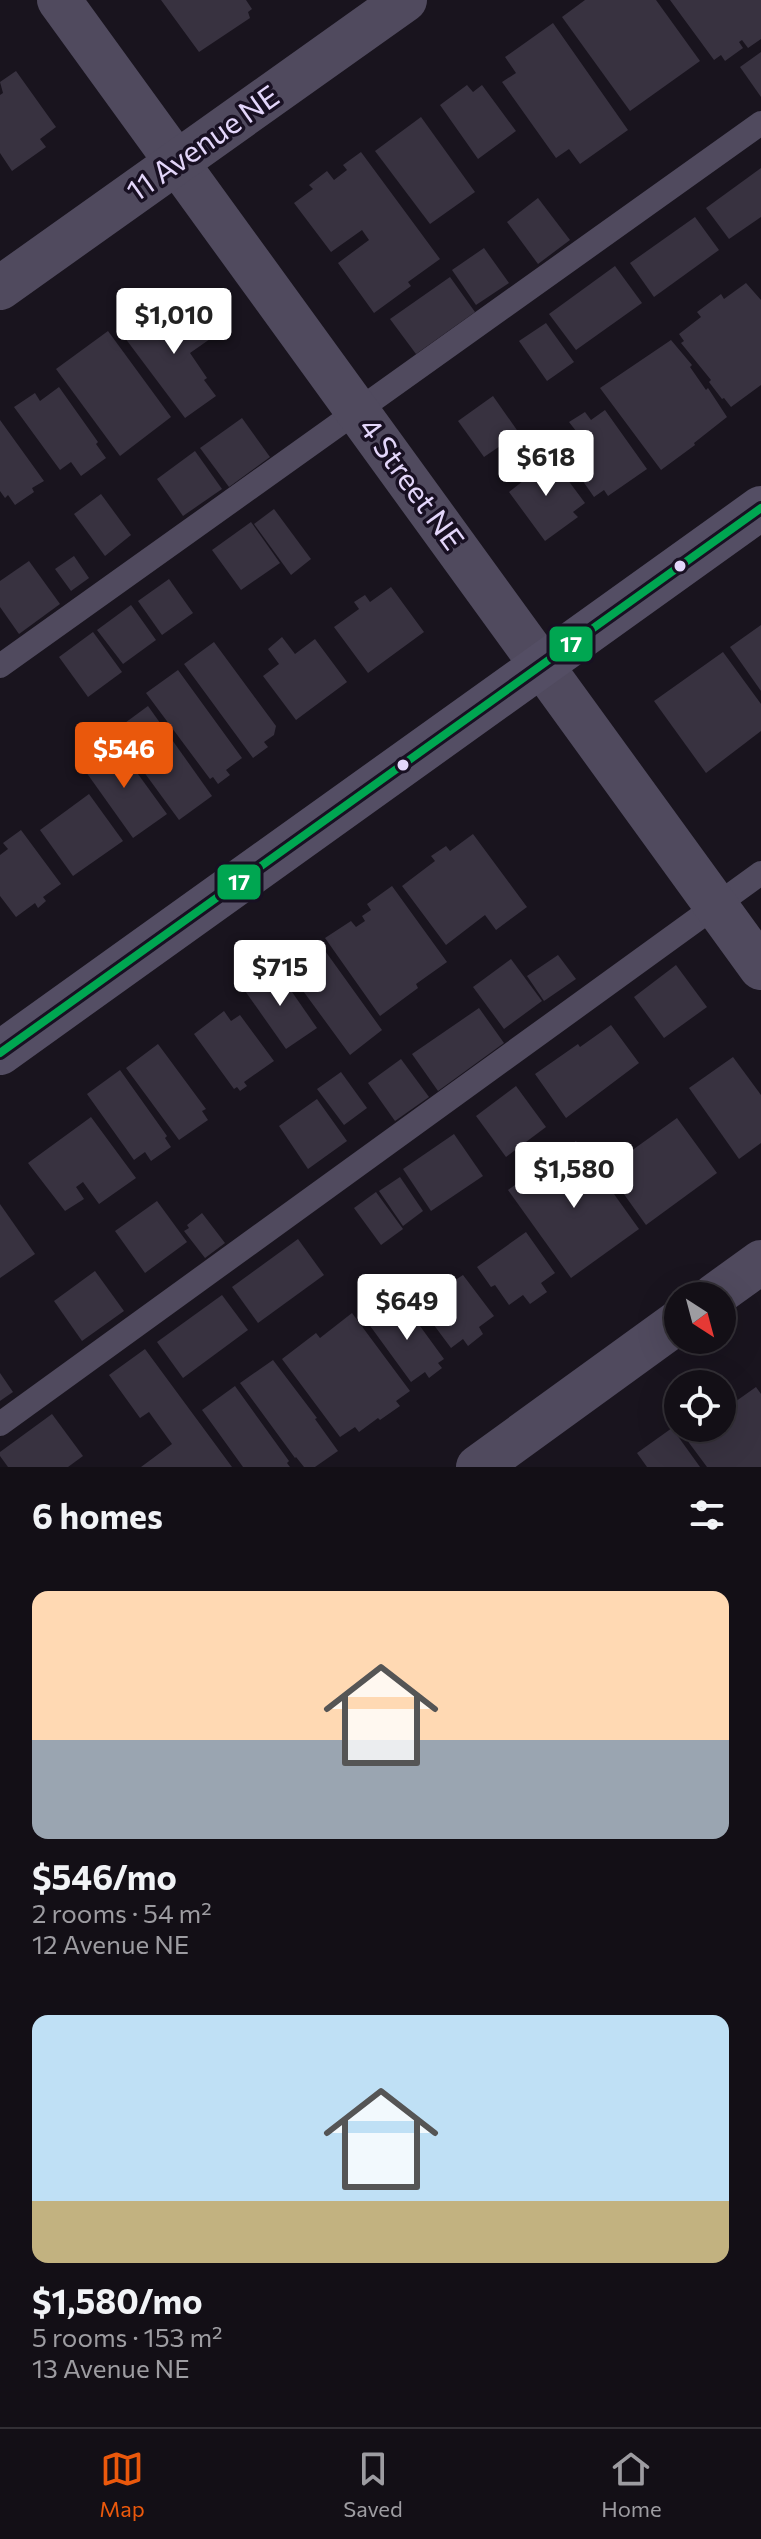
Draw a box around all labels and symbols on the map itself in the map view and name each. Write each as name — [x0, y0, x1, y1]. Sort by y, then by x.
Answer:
street label: 11 Avenue NE — [118, 76, 285, 208]
pin: $1,010 — [109, 288, 239, 356]
street label: 4 Street NE — [353, 409, 473, 556]
pin: $618 — [499, 430, 593, 498]
unlabelled marker — [672, 558, 688, 574]
line badge: 17 — [548, 625, 594, 663]
text: 17 — [560, 630, 582, 657]
pin: $546 — [77, 722, 171, 790]
unlabelled marker — [395, 757, 411, 773]
line badge: 17 — [216, 863, 262, 901]
text: 17 — [228, 868, 250, 895]
pin: $715 — [233, 940, 327, 1008]
pin: $1,580 — [509, 1142, 639, 1210]
pin: $649 — [360, 1274, 454, 1342]
north arrow — [664, 1282, 736, 1354]

